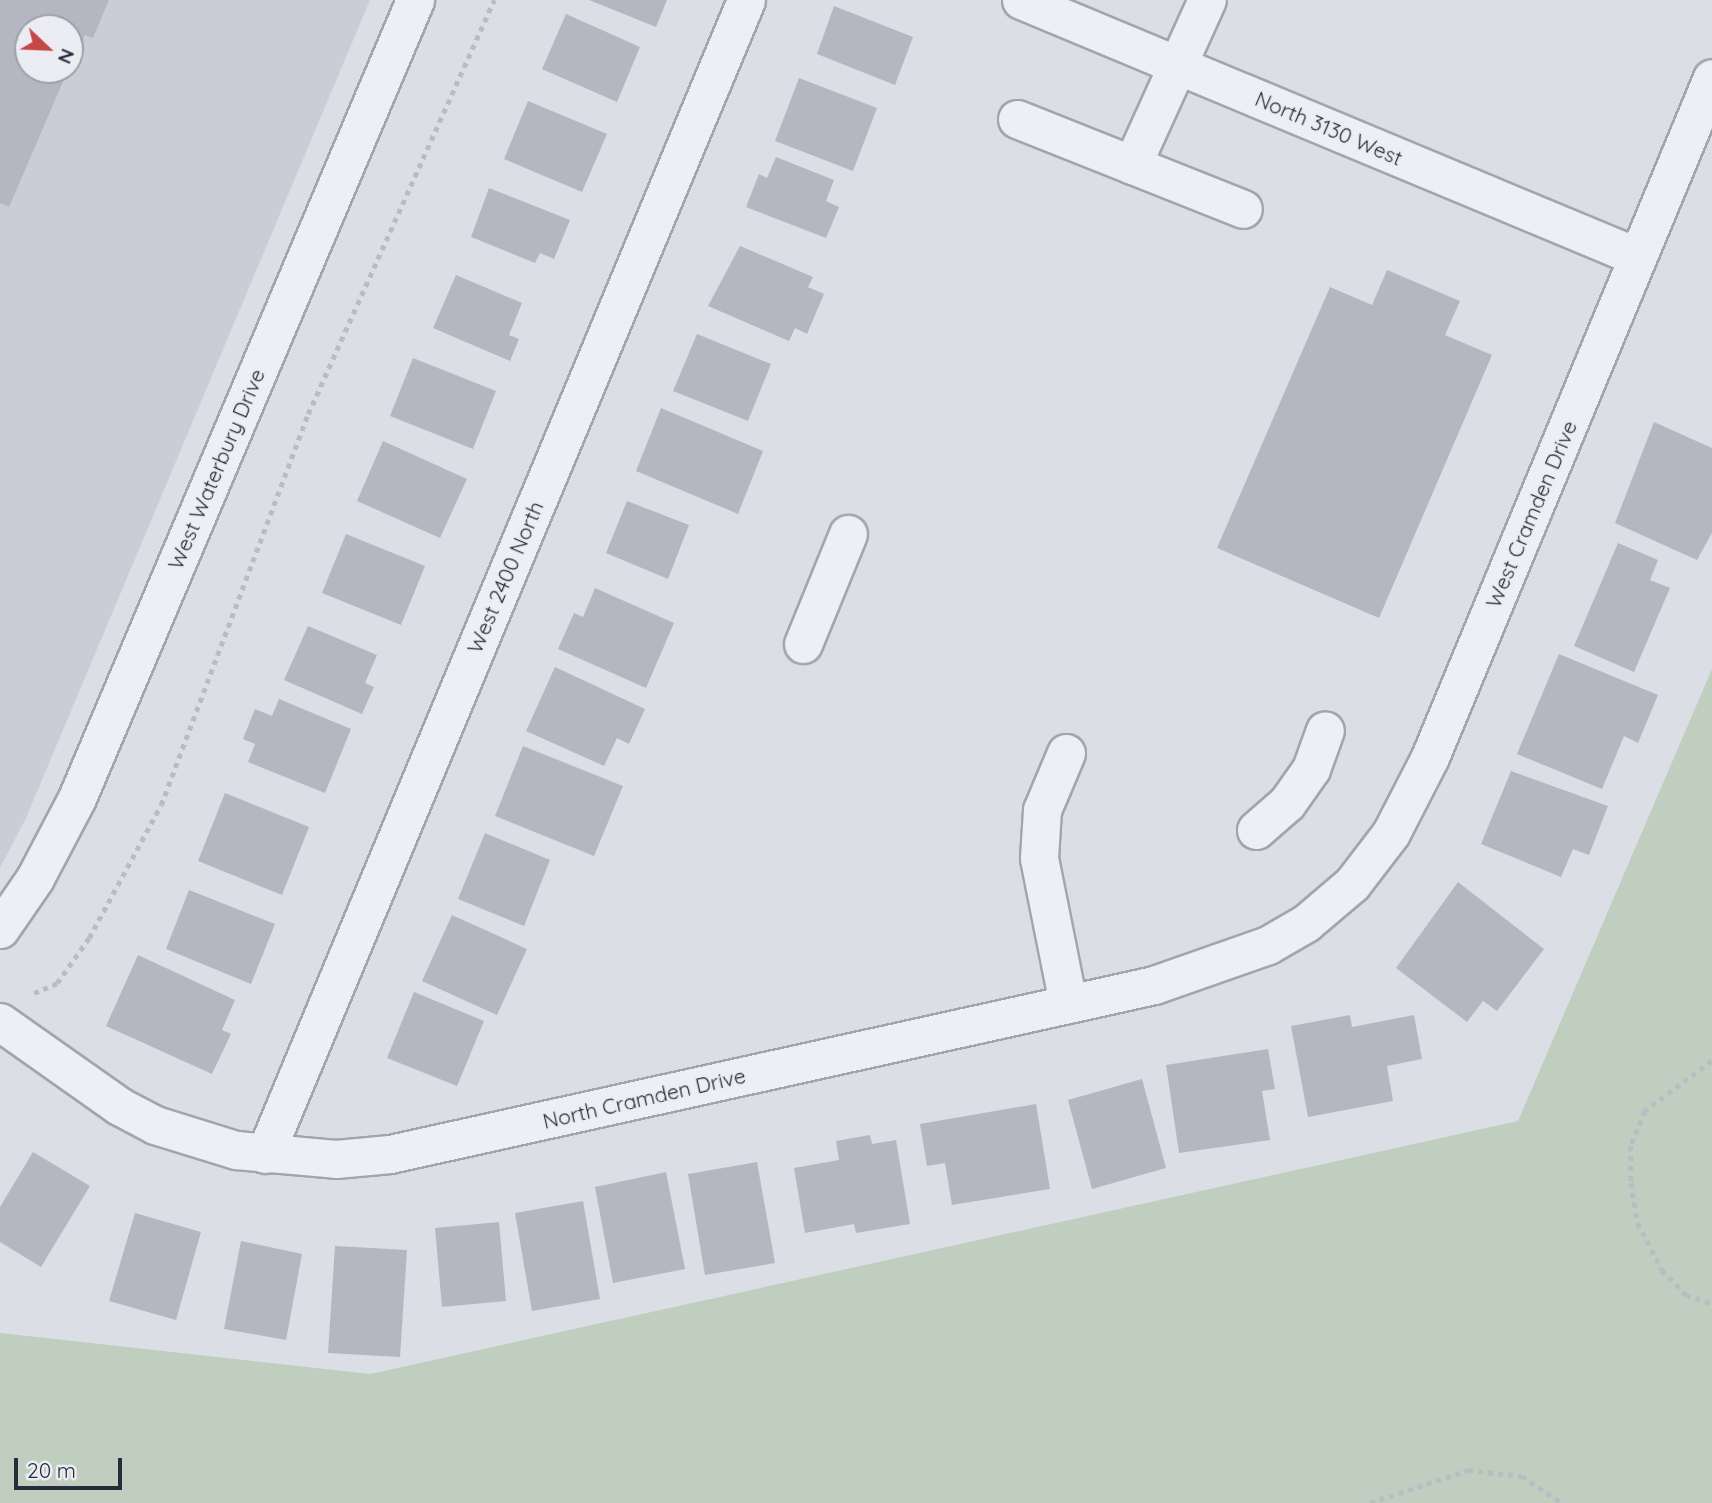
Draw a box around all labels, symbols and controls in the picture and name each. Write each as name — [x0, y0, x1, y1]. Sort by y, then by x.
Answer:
north arrow — [14, 14, 84, 84]
text: N — [53, 45, 80, 68]
street label: North 3130 West — [1252, 86, 1406, 170]
street label: West Waterbury Drive — [162, 365, 270, 573]
street label: West Cramden Drive — [1480, 417, 1582, 611]
street label: West 2400 North — [462, 497, 548, 657]
street label: North Cramden Drive — [540, 1062, 748, 1134]
scale bar — [18, 1444, 126, 1488]
text: 20 m — [27, 1457, 76, 1483]

